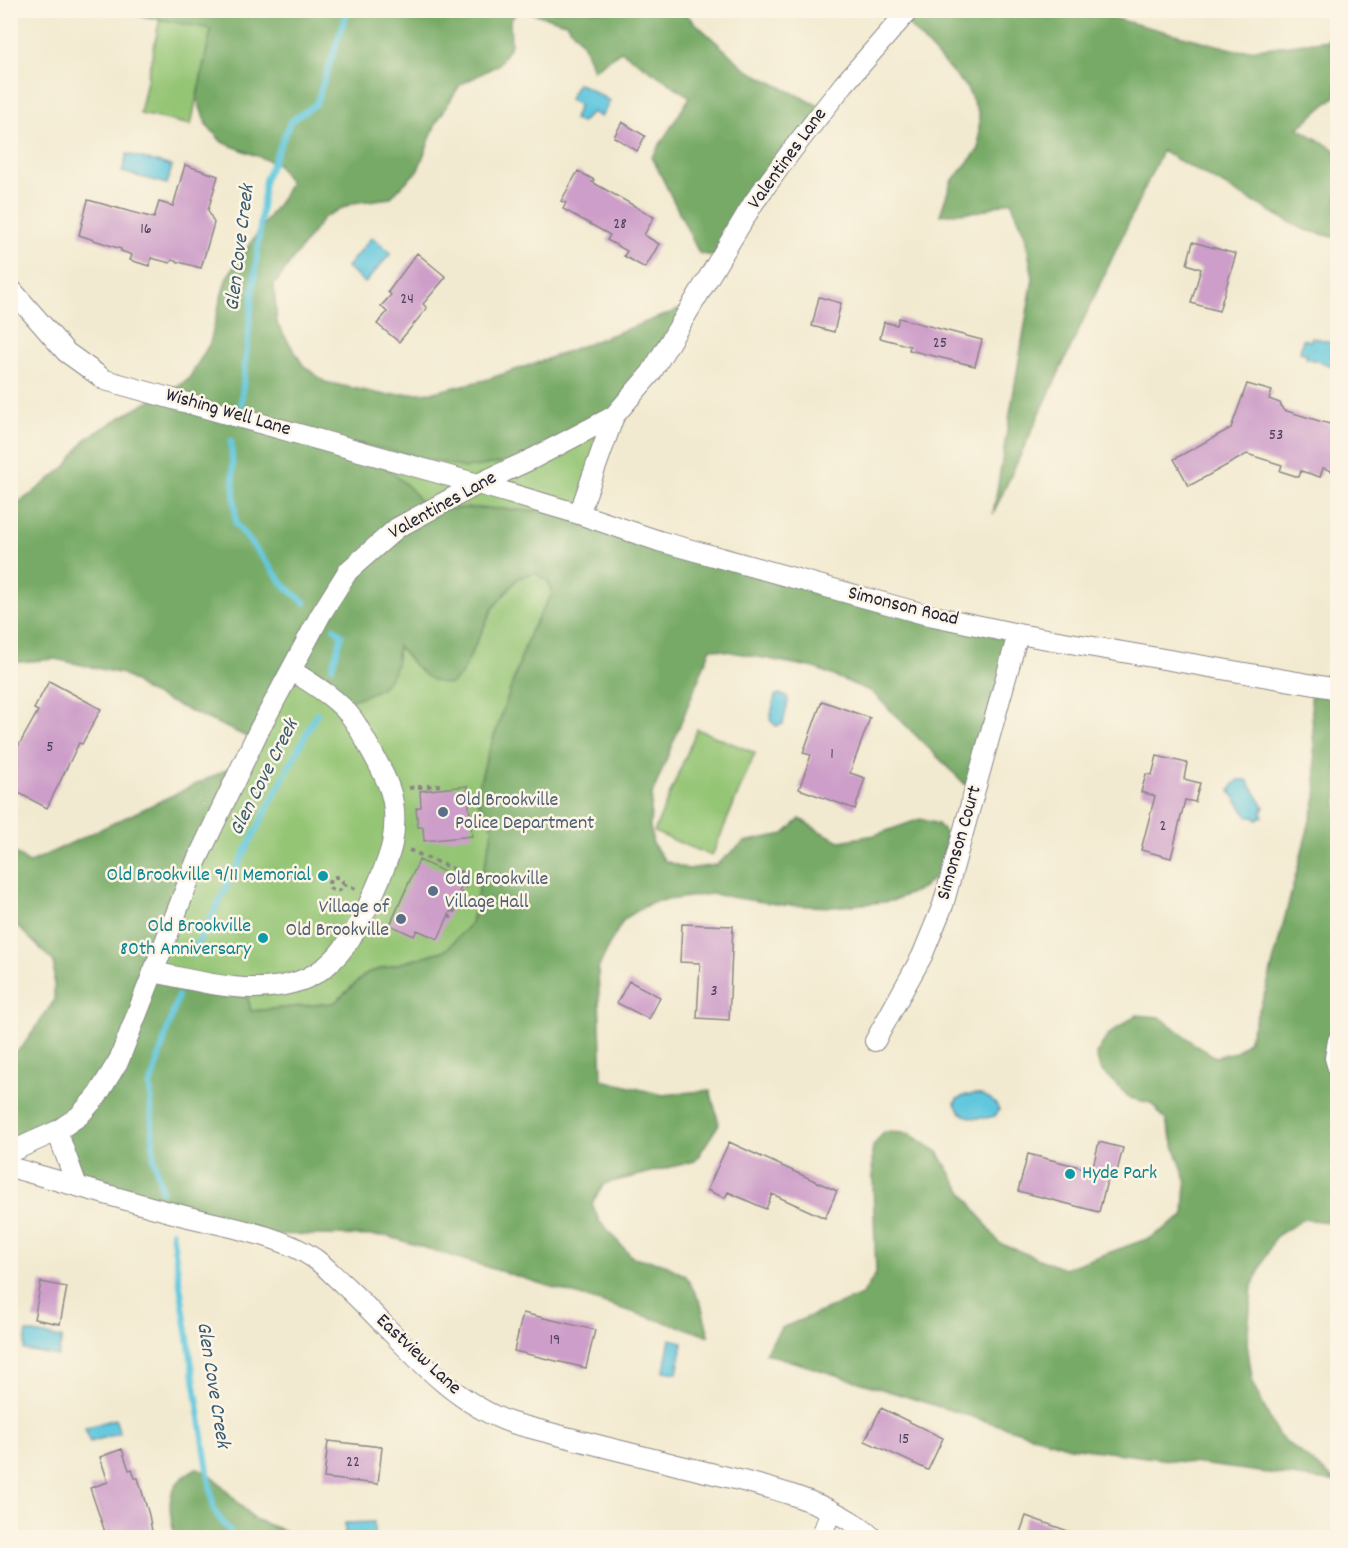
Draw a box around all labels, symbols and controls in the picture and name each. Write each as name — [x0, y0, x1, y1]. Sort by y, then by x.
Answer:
street label: Valentines Lane — [742, 102, 835, 216]
water label: Glen Cove Creek — [218, 181, 264, 313]
house number: 28 — [613, 213, 627, 236]
house number: 16 — [140, 218, 152, 241]
house number: 24 — [400, 288, 414, 311]
house number: 25 — [933, 332, 947, 355]
street label: Wishing Well Lane — [162, 382, 294, 444]
house number: 53 — [1269, 424, 1283, 447]
street label: Valentines Lane — [384, 465, 502, 547]
street label: Simonson Road — [845, 580, 961, 634]
water label: Glen Cove Creek — [223, 712, 308, 841]
house number: 5 — [46, 736, 54, 759]
house number: 1 — [830, 743, 834, 766]
street label: Simonson Court — [930, 783, 990, 903]
place label: Old Brookville Police Department — [455, 787, 595, 838]
marker: Old Brookville Police Department — [436, 805, 450, 819]
house number: 2 — [1160, 815, 1167, 838]
place label: Old Brookville 9/11 Memorial — [106, 862, 311, 890]
place label: Old Brookville Village Hall — [445, 866, 549, 917]
marker: Old Brookville 9/11 Memorial — [316, 869, 330, 883]
marker: Old Brookville Village Hall — [426, 884, 440, 898]
place label: Village of Old Brookville — [286, 894, 390, 945]
marker: Village of Old Brookville — [394, 912, 408, 926]
place label: Old Brookville 80th Anniversary — [120, 913, 252, 964]
marker: Old Brookville 80th Anniversary — [256, 931, 270, 945]
house number: 3 — [710, 980, 718, 1003]
place label: Hyde Park — [1082, 1160, 1157, 1188]
marker: Hyde Park — [1063, 1167, 1077, 1181]
street label: Eastview Lane — [369, 1308, 467, 1402]
water label: Glen Cove Creek — [187, 1320, 237, 1452]
house number: 19 — [550, 1329, 560, 1352]
house number: 15 — [899, 1428, 909, 1451]
house number: 22 — [346, 1451, 360, 1474]

